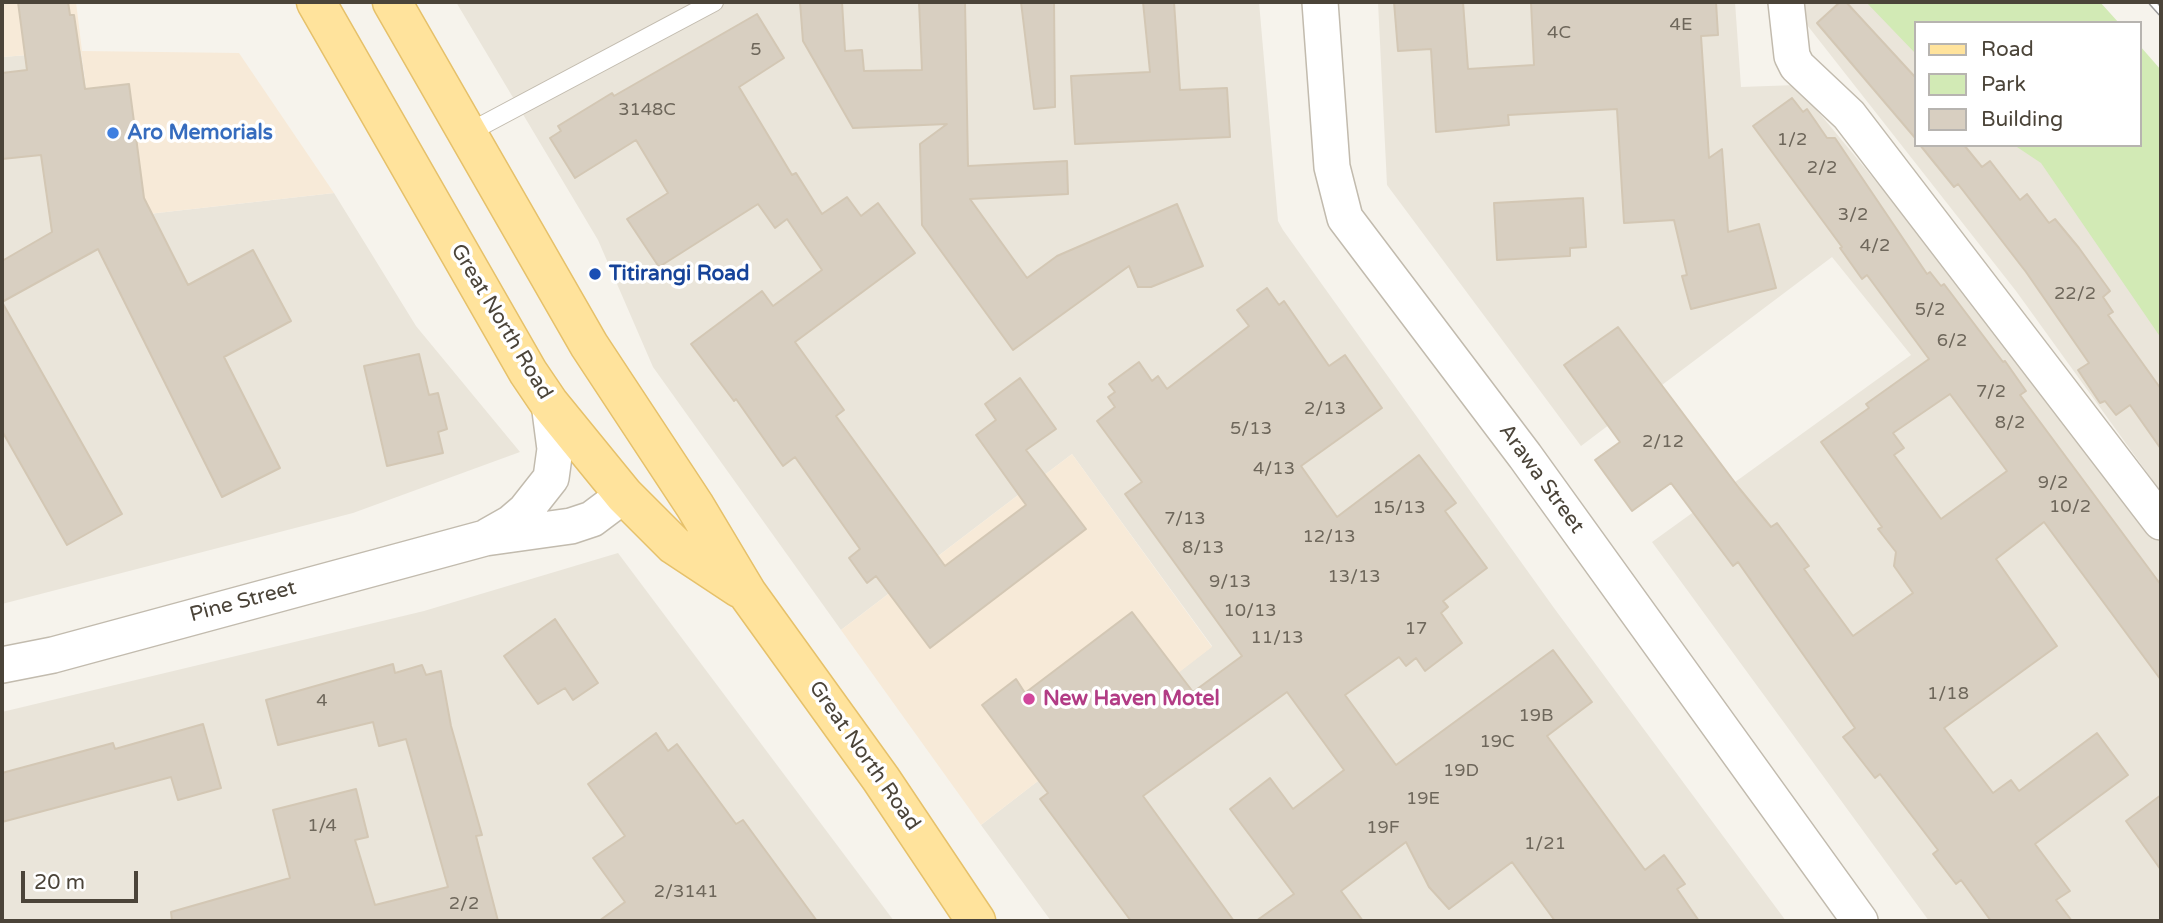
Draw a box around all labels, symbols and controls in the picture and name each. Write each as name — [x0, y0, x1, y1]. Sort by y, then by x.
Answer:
house number: 4E — [1670, 14, 1692, 36]
legend — [1914, 21, 2142, 147]
house number: 4C — [1547, 22, 1571, 44]
text: Road — [1981, 37, 2034, 62]
house number: 5 — [750, 39, 762, 61]
text: Park — [1981, 72, 2026, 97]
house number: 3148C — [618, 99, 676, 121]
text: Building — [1981, 107, 2063, 132]
place label: Aro Memorials — [127, 120, 273, 146]
marker: Aro Memorials — [105, 125, 121, 141]
house number: 1/2 — [1777, 129, 1807, 151]
house number: 2/2 — [1807, 157, 1837, 179]
house number: 3/2 — [1838, 204, 1868, 226]
house number: 4/2 — [1860, 235, 1890, 257]
street label: Great North Road — [445, 240, 557, 404]
place label: Titirangi Road — [609, 261, 749, 287]
marker: Titirangi Road — [587, 266, 603, 282]
house number: 22/2 — [2054, 283, 2096, 305]
house number: 5/2 — [1915, 299, 1945, 321]
house number: 6/2 — [1937, 330, 1967, 352]
house number: 7/2 — [1976, 381, 2006, 403]
house number: 2/13 — [1304, 398, 1346, 420]
house number: 8/2 — [1995, 412, 2025, 434]
house number: 5/13 — [1230, 418, 1272, 440]
street label: Arawa Street — [1493, 419, 1589, 539]
house number: 2/12 — [1642, 431, 1684, 453]
house number: 4/13 — [1253, 458, 1295, 480]
house number: 9/2 — [2038, 472, 2068, 494]
house number: 10/2 — [2049, 496, 2091, 518]
house number: 15/13 — [1372, 497, 1426, 519]
house number: 7/13 — [1164, 508, 1206, 530]
house number: 12/13 — [1302, 526, 1356, 548]
house number: 8/13 — [1182, 537, 1224, 559]
house number: 13/13 — [1327, 566, 1381, 588]
house number: 9/13 — [1209, 571, 1251, 593]
street label: Pine Street — [187, 576, 299, 628]
house number: 10/13 — [1223, 600, 1277, 622]
house number: 17 — [1405, 618, 1427, 640]
house number: 11/13 — [1250, 627, 1304, 649]
street label: Great North Road — [803, 676, 925, 836]
house number: 1/18 — [1927, 683, 1969, 705]
place label: New Haven Motel — [1043, 686, 1220, 712]
house number: 4 — [316, 690, 328, 712]
marker: New Haven Motel — [1021, 691, 1037, 707]
house number: 19B — [1518, 705, 1554, 727]
house number: 19C — [1479, 731, 1515, 753]
house number: 19D — [1443, 760, 1479, 782]
house number: 19E — [1406, 788, 1440, 810]
house number: 1/4 — [307, 815, 337, 837]
house number: 19F — [1366, 817, 1400, 839]
house number: 1/21 — [1524, 833, 1566, 855]
scale bar — [24, 856, 142, 900]
text: 20 m — [34, 870, 85, 895]
house number: 2/3141 — [654, 881, 718, 903]
house number: 2/2 — [449, 893, 479, 915]

